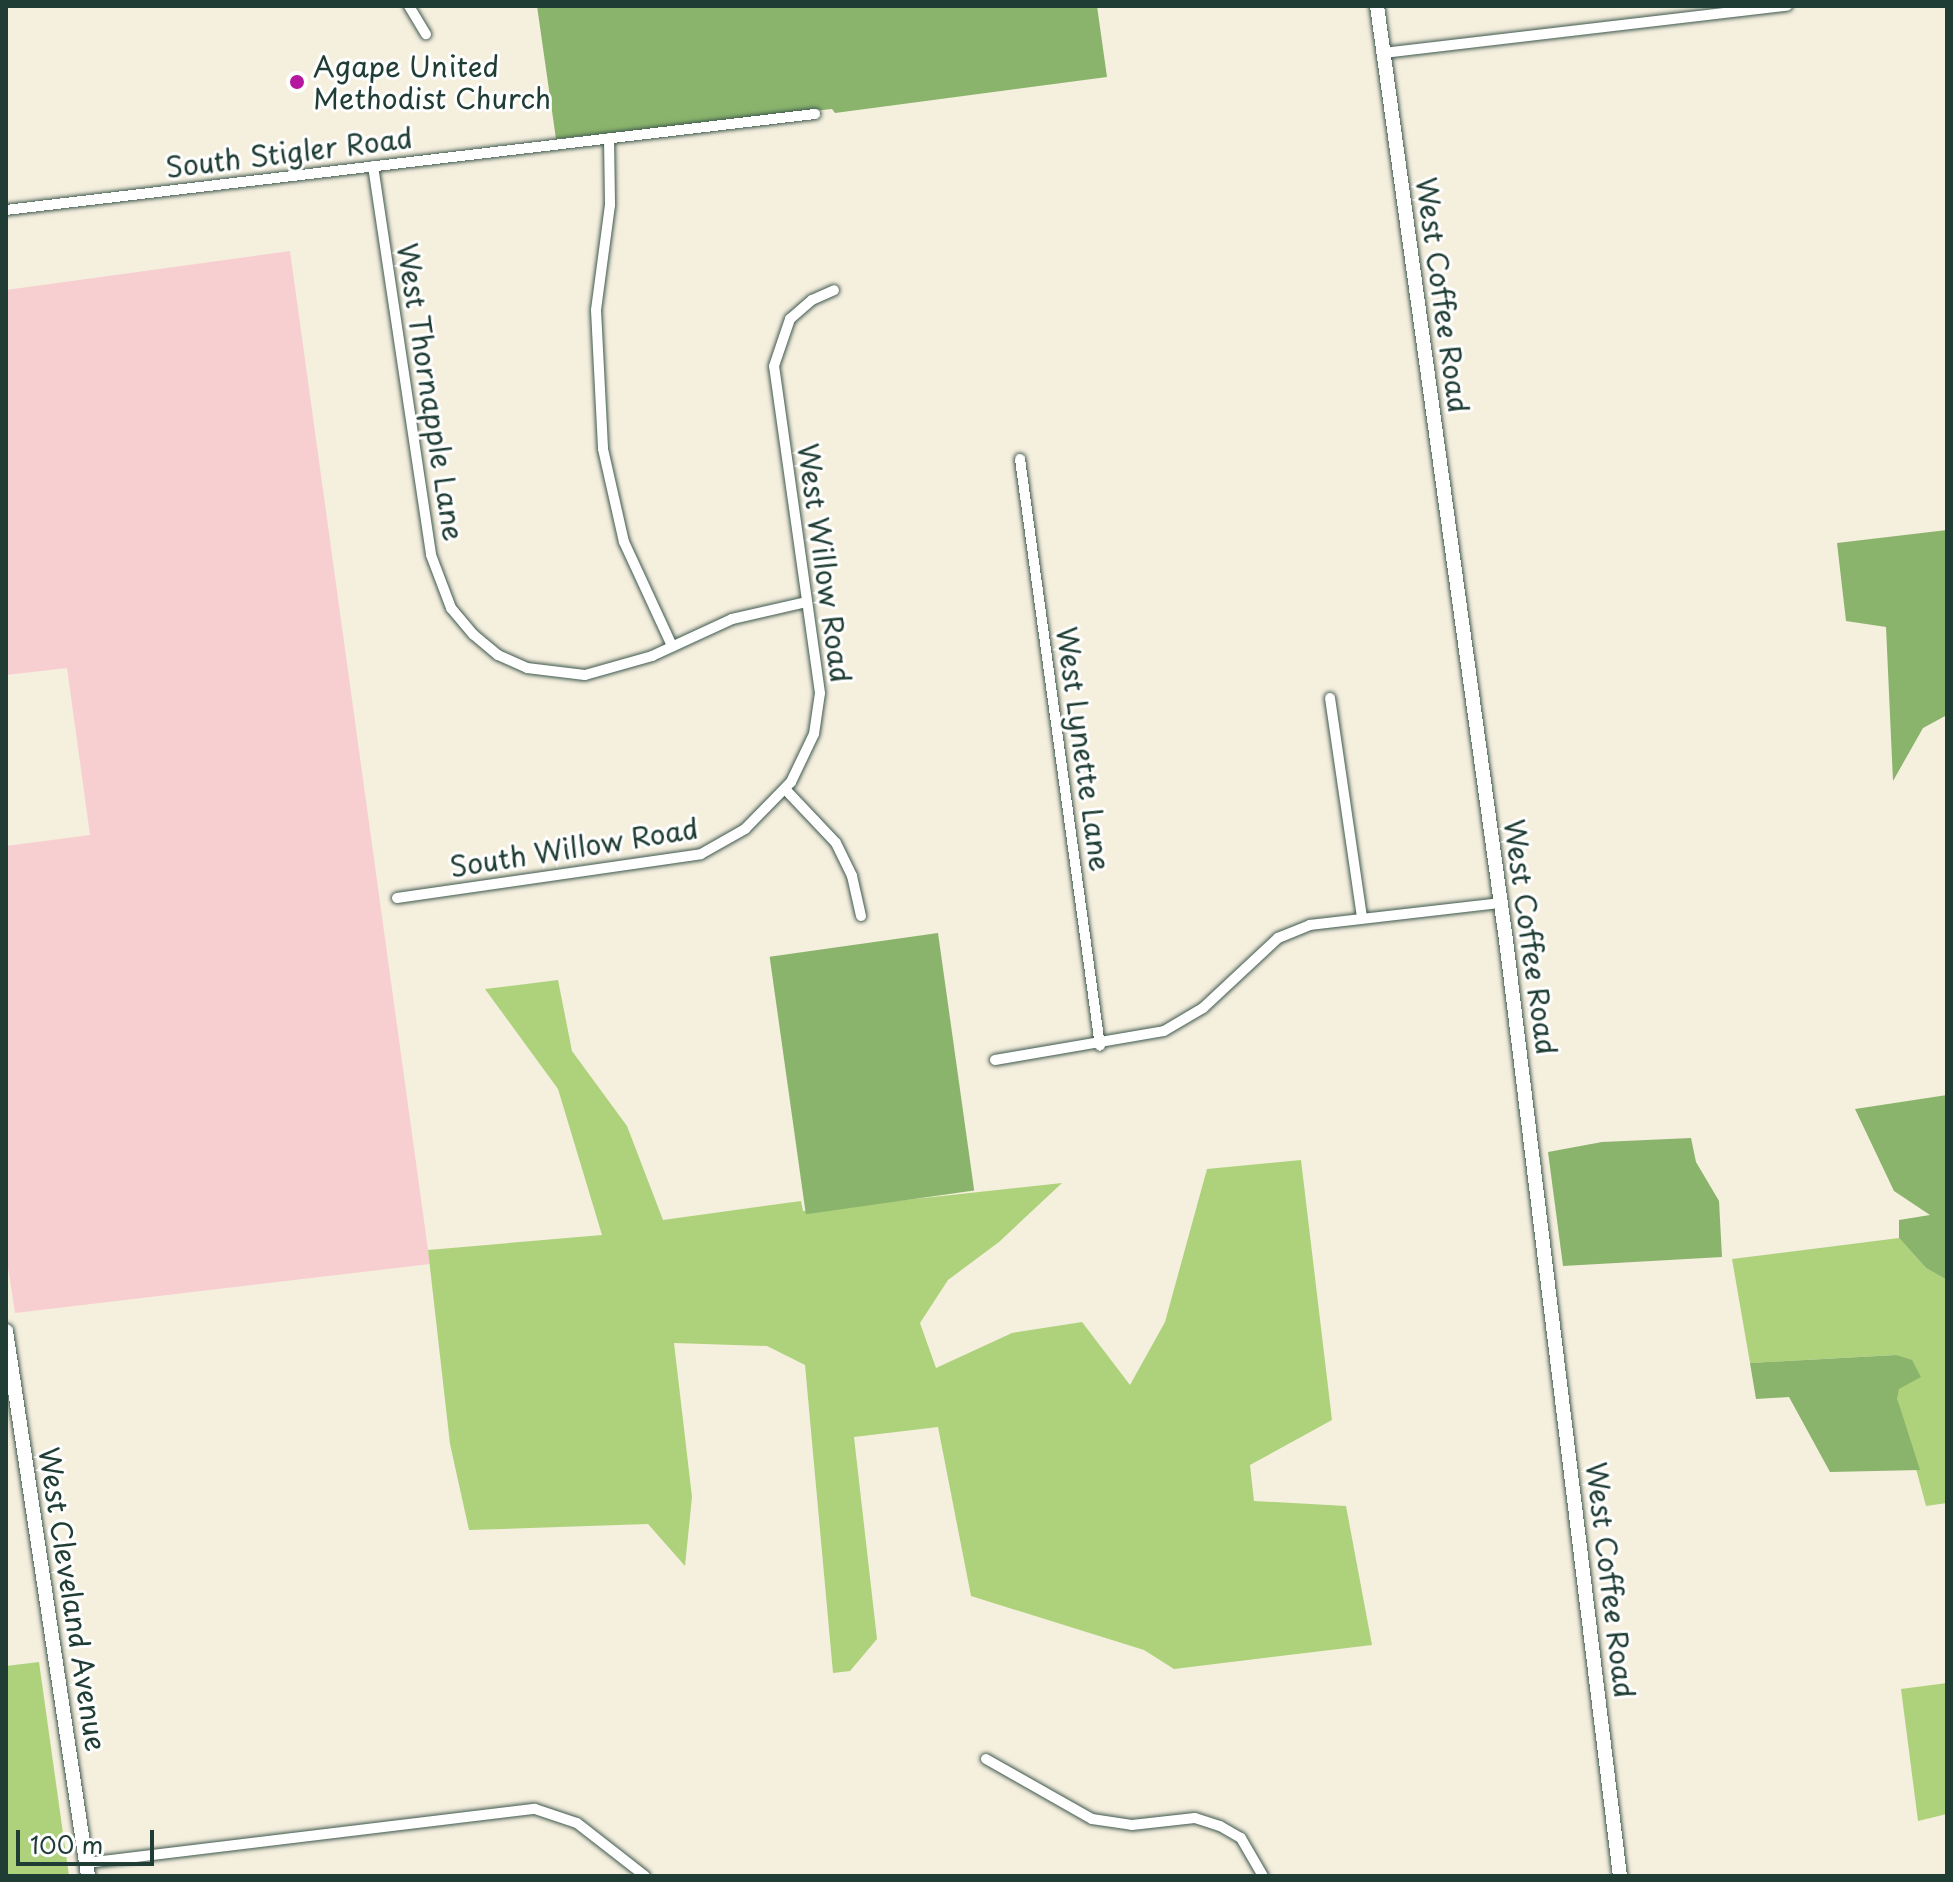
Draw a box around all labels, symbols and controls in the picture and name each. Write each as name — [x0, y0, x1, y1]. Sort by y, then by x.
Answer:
place label: Agape United Methodist Church — [313, 49, 552, 115]
marker: Agape United Methodist Church — [288, 73, 306, 91]
street label: South Stigler Road — [161, 120, 417, 184]
street label: West Coffee Road — [1410, 174, 1476, 416]
street label: West Thornapple Lane — [391, 239, 471, 545]
street label: West Willow Road — [792, 442, 858, 684]
street label: West Lynette Lane — [1050, 623, 1118, 875]
street label: South Willow Road — [447, 811, 701, 883]
street label: West Coffee Road — [1498, 816, 1564, 1058]
street label: West Cleveland Avenue — [32, 1444, 114, 1754]
street label: West Coffee Road — [1580, 1459, 1642, 1701]
scale bar — [20, 1814, 158, 1864]
text: 100 m — [30, 1826, 103, 1862]

